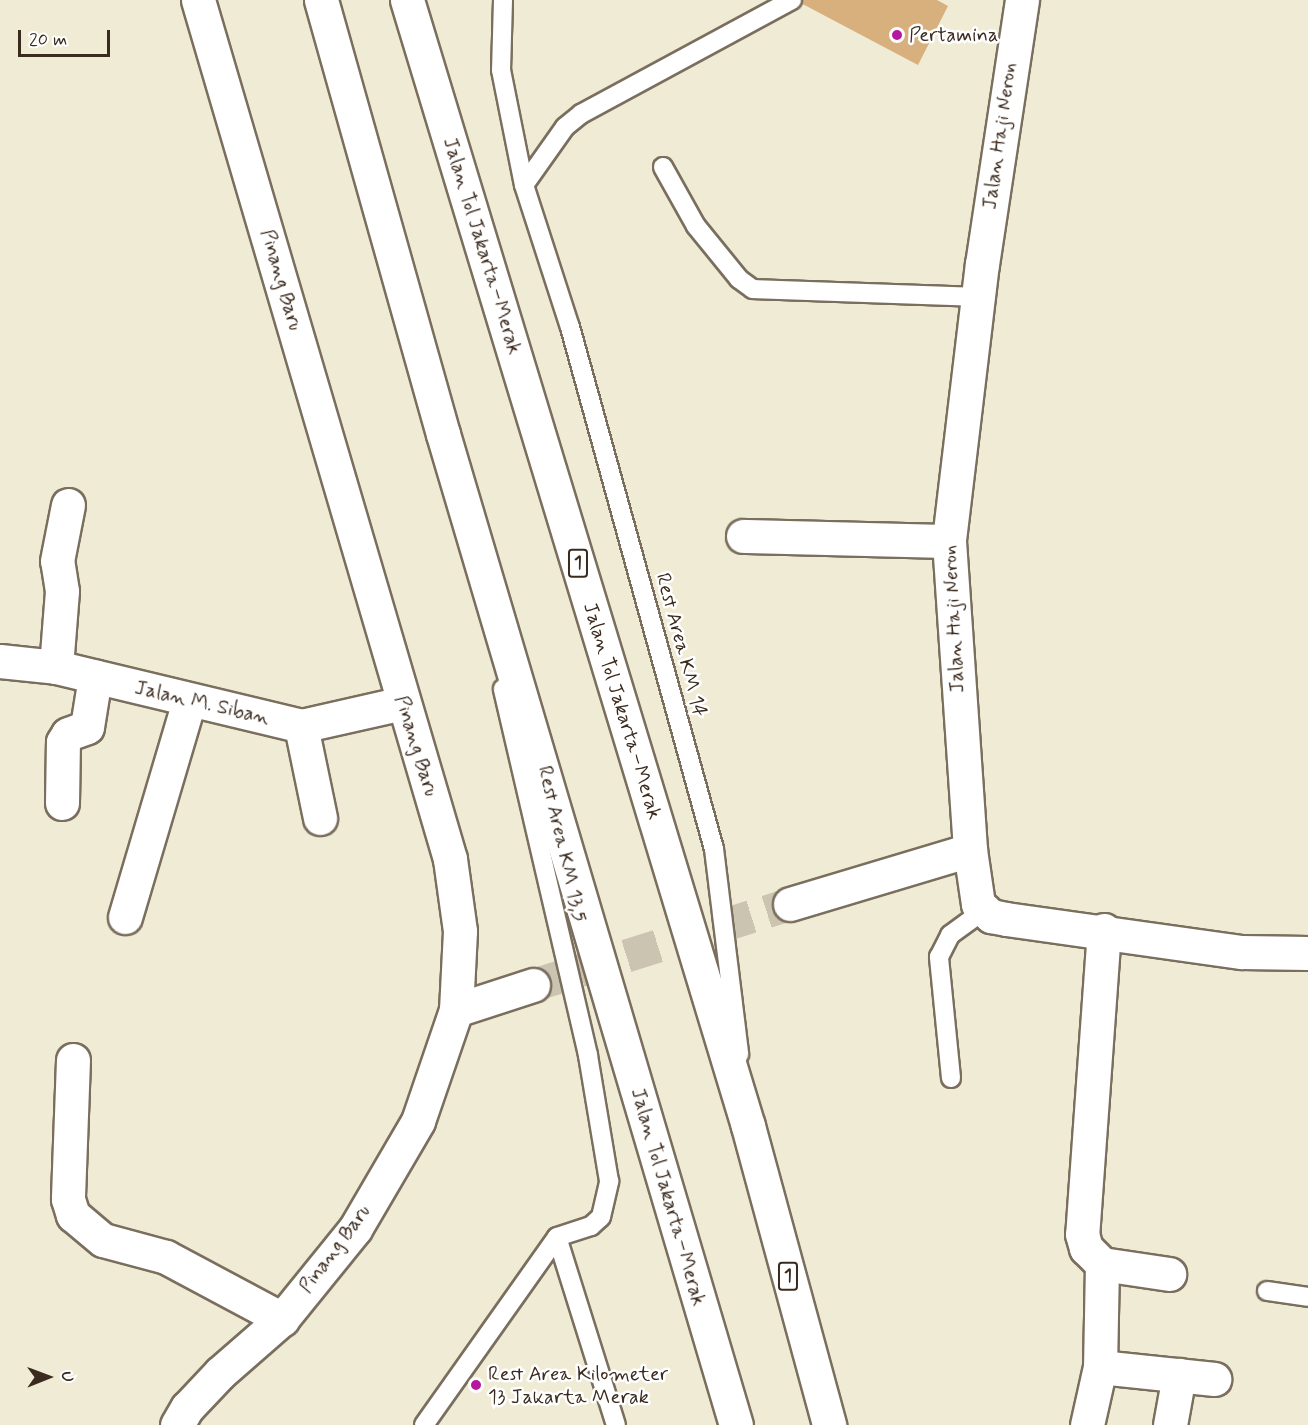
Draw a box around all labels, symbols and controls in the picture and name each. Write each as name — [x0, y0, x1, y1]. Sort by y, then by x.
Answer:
scale bar — [21, 18, 112, 56]
place label: Pertamina — [909, 23, 998, 47]
text: 20 m — [29, 28, 67, 52]
marker: Pertamina — [890, 28, 904, 42]
street label: Jalan Haji Neron — [978, 61, 1022, 211]
street label: Jalan Tol Jakarta–Merak — [437, 132, 527, 360]
street label: Pinang Baru — [255, 227, 307, 333]
street label: Jalan Haji Neron — [938, 545, 970, 693]
road number: 1 — [568, 548, 588, 578]
street label: Rest Area KM 14 — [650, 570, 712, 720]
street label: Jalan Tol Jakarta–Merak — [577, 597, 667, 825]
street label: Jalan M. Siban — [132, 676, 272, 730]
street label: Pinang Baru — [389, 693, 443, 799]
street label: Rest Area KM 13,5 — [532, 764, 592, 924]
street label: Jalan Tol Jakarta–Merak — [625, 1082, 711, 1312]
street label: Pinang Baru — [294, 1200, 376, 1298]
road number: 1 — [778, 1261, 798, 1291]
north arrow — [18, 1347, 78, 1407]
place label: Rest Area Kilometer 13 Jakarta Merak — [488, 1362, 668, 1409]
text: U — [56, 1371, 77, 1382]
marker: Rest Area Kilometer 13 Jakarta Merak — [469, 1378, 483, 1392]

